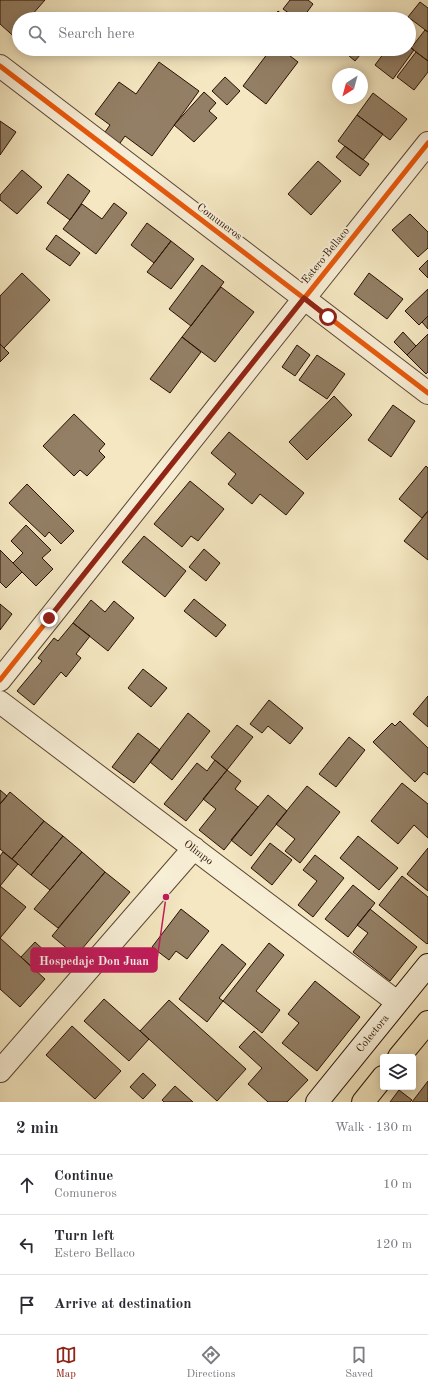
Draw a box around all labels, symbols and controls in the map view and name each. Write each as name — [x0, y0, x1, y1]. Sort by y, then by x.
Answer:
search box — [12, 12, 416, 56]
icon: search — [26, 23, 48, 45]
text: Search here — [58, 27, 135, 42]
north arrow — [332, 68, 368, 104]
street label: Comuneros — [195, 202, 244, 243]
street label: Estero Bellaco — [300, 226, 352, 286]
route start — [319, 308, 337, 326]
route end — [40, 609, 58, 627]
street label: Olimpo — [181, 839, 215, 868]
callout: Hospedaje Don Juan — [31, 948, 157, 972]
text: Hospedaje Don Juan — [39, 956, 149, 968]
street label: Colectora — [355, 1013, 392, 1055]
map controls — [380, 1054, 416, 1090]
button: layers — [380, 1054, 416, 1090]
text: 2 min — [16, 1120, 59, 1137]
text: Walk · 130 m — [335, 1121, 412, 1134]
text: Continue — [54, 1169, 113, 1184]
icon: ahead — [16, 1174, 38, 1196]
text: 10 m — [383, 1178, 412, 1191]
text: Comuneros — [54, 1187, 117, 1200]
text: Turn left — [54, 1229, 114, 1244]
icon: left — [16, 1234, 38, 1256]
text: 120 m — [375, 1238, 412, 1251]
text: Estero Bellaco — [54, 1247, 135, 1260]
icon: arrive — [16, 1294, 38, 1316]
text: Arrive at destination — [54, 1297, 192, 1312]
tab: Map — [55, 1344, 77, 1382]
tab: Directions — [187, 1344, 235, 1382]
tab: Saved — [345, 1344, 373, 1382]

